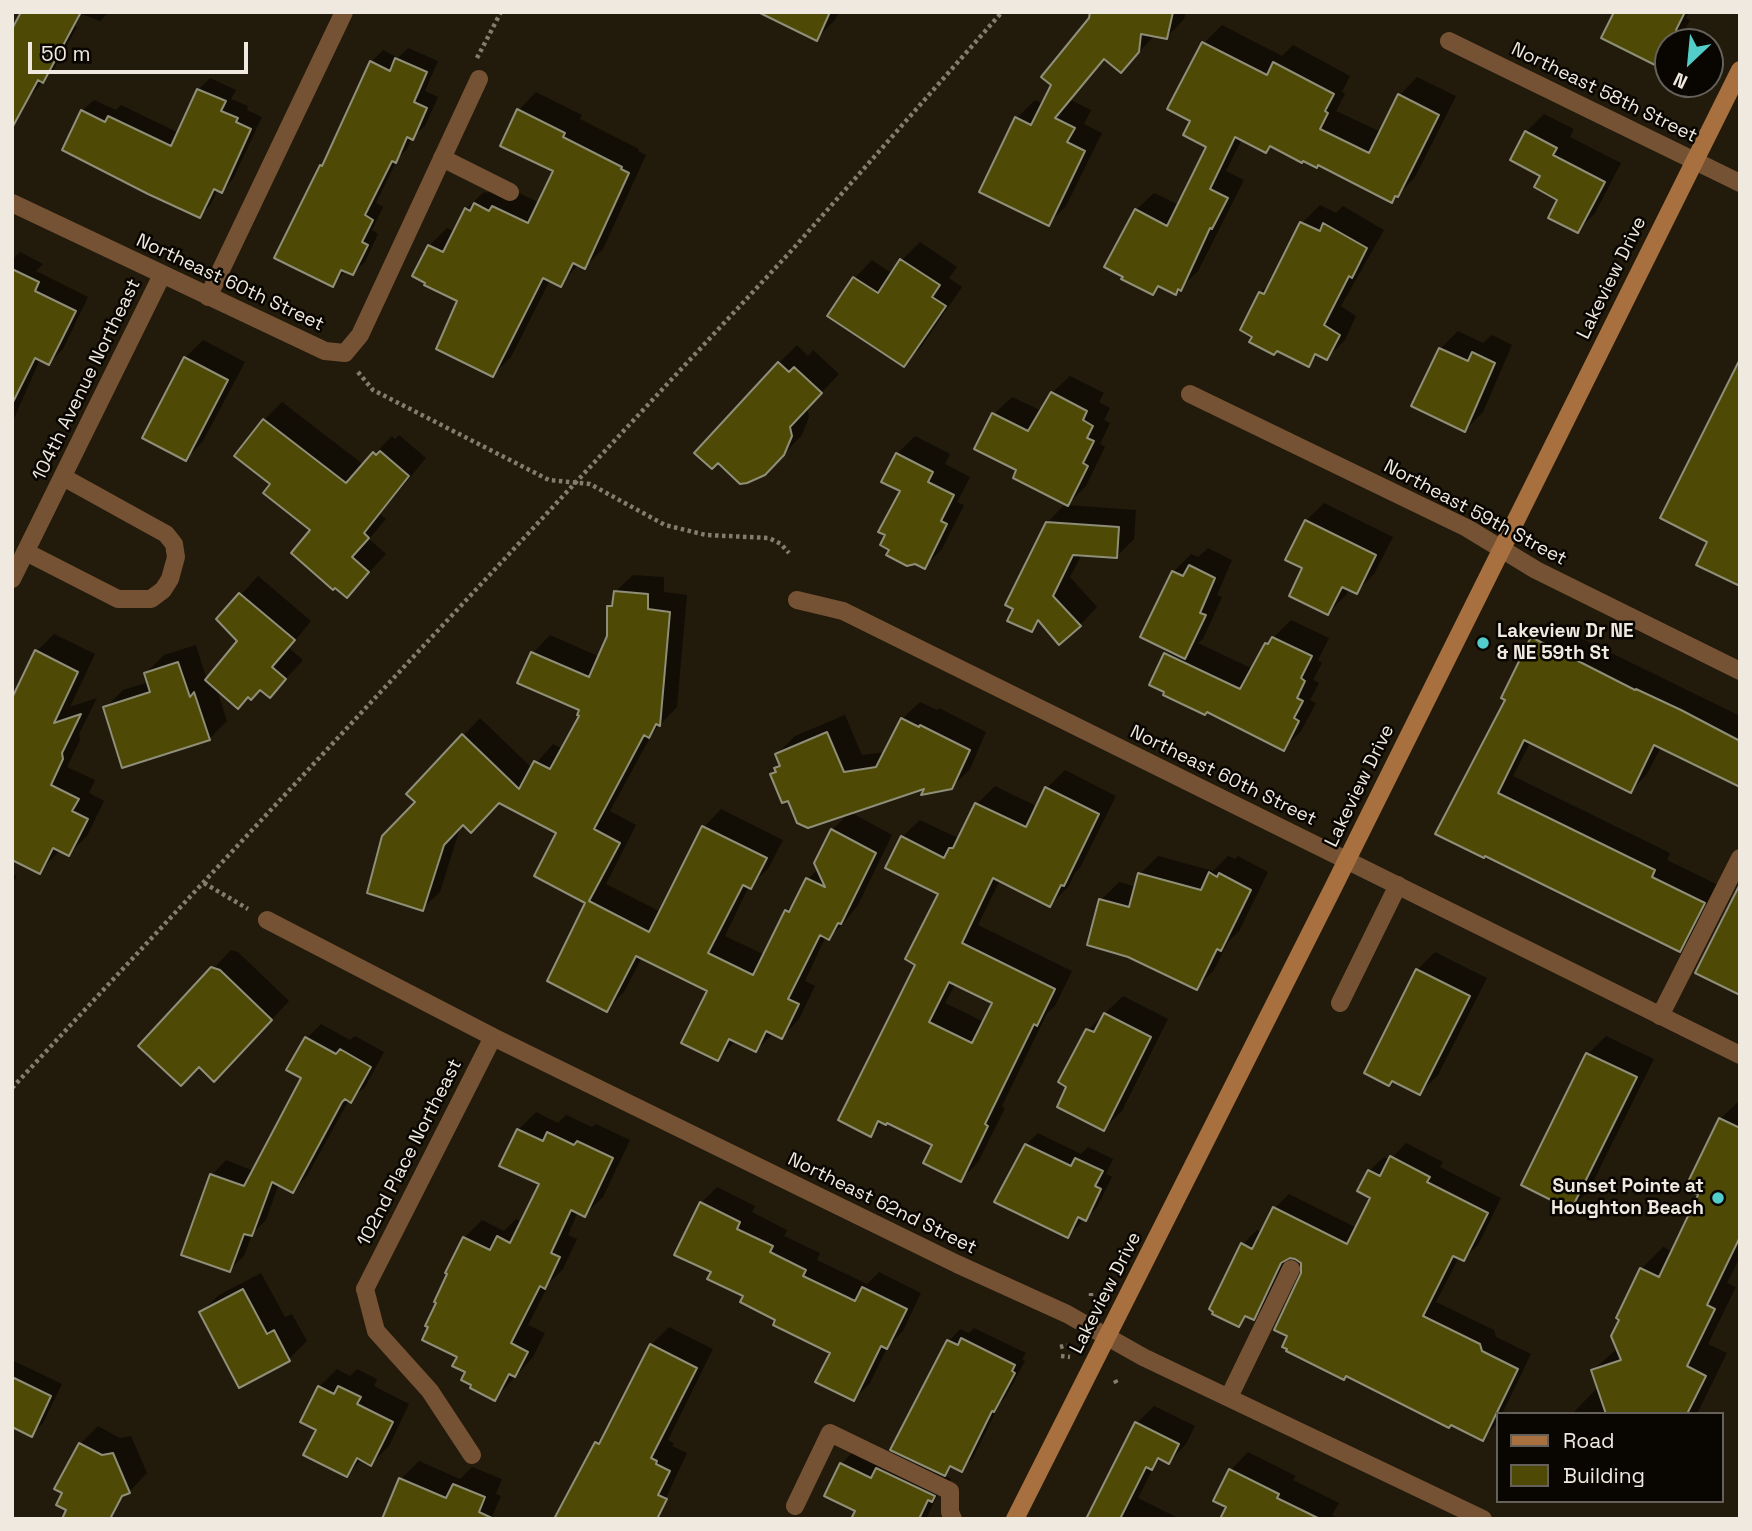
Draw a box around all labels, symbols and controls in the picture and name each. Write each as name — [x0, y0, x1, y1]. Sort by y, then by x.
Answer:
scale bar — [32, 28, 252, 72]
north arrow — [1654, 28, 1724, 98]
street label: Northeast 58th Street — [1507, 38, 1701, 148]
text: 50 m — [41, 40, 91, 67]
street label: Lakeview Drive — [1573, 213, 1651, 343]
street label: Northeast 60th Street — [132, 229, 328, 337]
street label: 104th Avenue Northeast — [28, 275, 146, 485]
street label: Northeast 59th Street — [1380, 455, 1570, 571]
place label: Lakeview Dr NE & NE 59th St — [1497, 621, 1633, 665]
marker: Lakeview Dr NE & NE 59th St — [1475, 635, 1491, 651]
street label: Northeast 60th Street — [1126, 721, 1320, 831]
street label: Lakeview Drive — [1321, 721, 1399, 851]
street label: 102nd Place Northeast — [353, 1056, 467, 1250]
street label: Northeast 62nd Street — [784, 1148, 980, 1260]
place label: Sunset Pointe at Houghton Beach — [1551, 1176, 1704, 1220]
marker: Sunset Pointe at Houghton Beach — [1710, 1190, 1726, 1206]
street label: Lakeview Drive — [1066, 1228, 1146, 1358]
legend — [1496, 1412, 1724, 1503]
text: Road — [1563, 1427, 1615, 1454]
text: Building — [1563, 1462, 1645, 1489]

